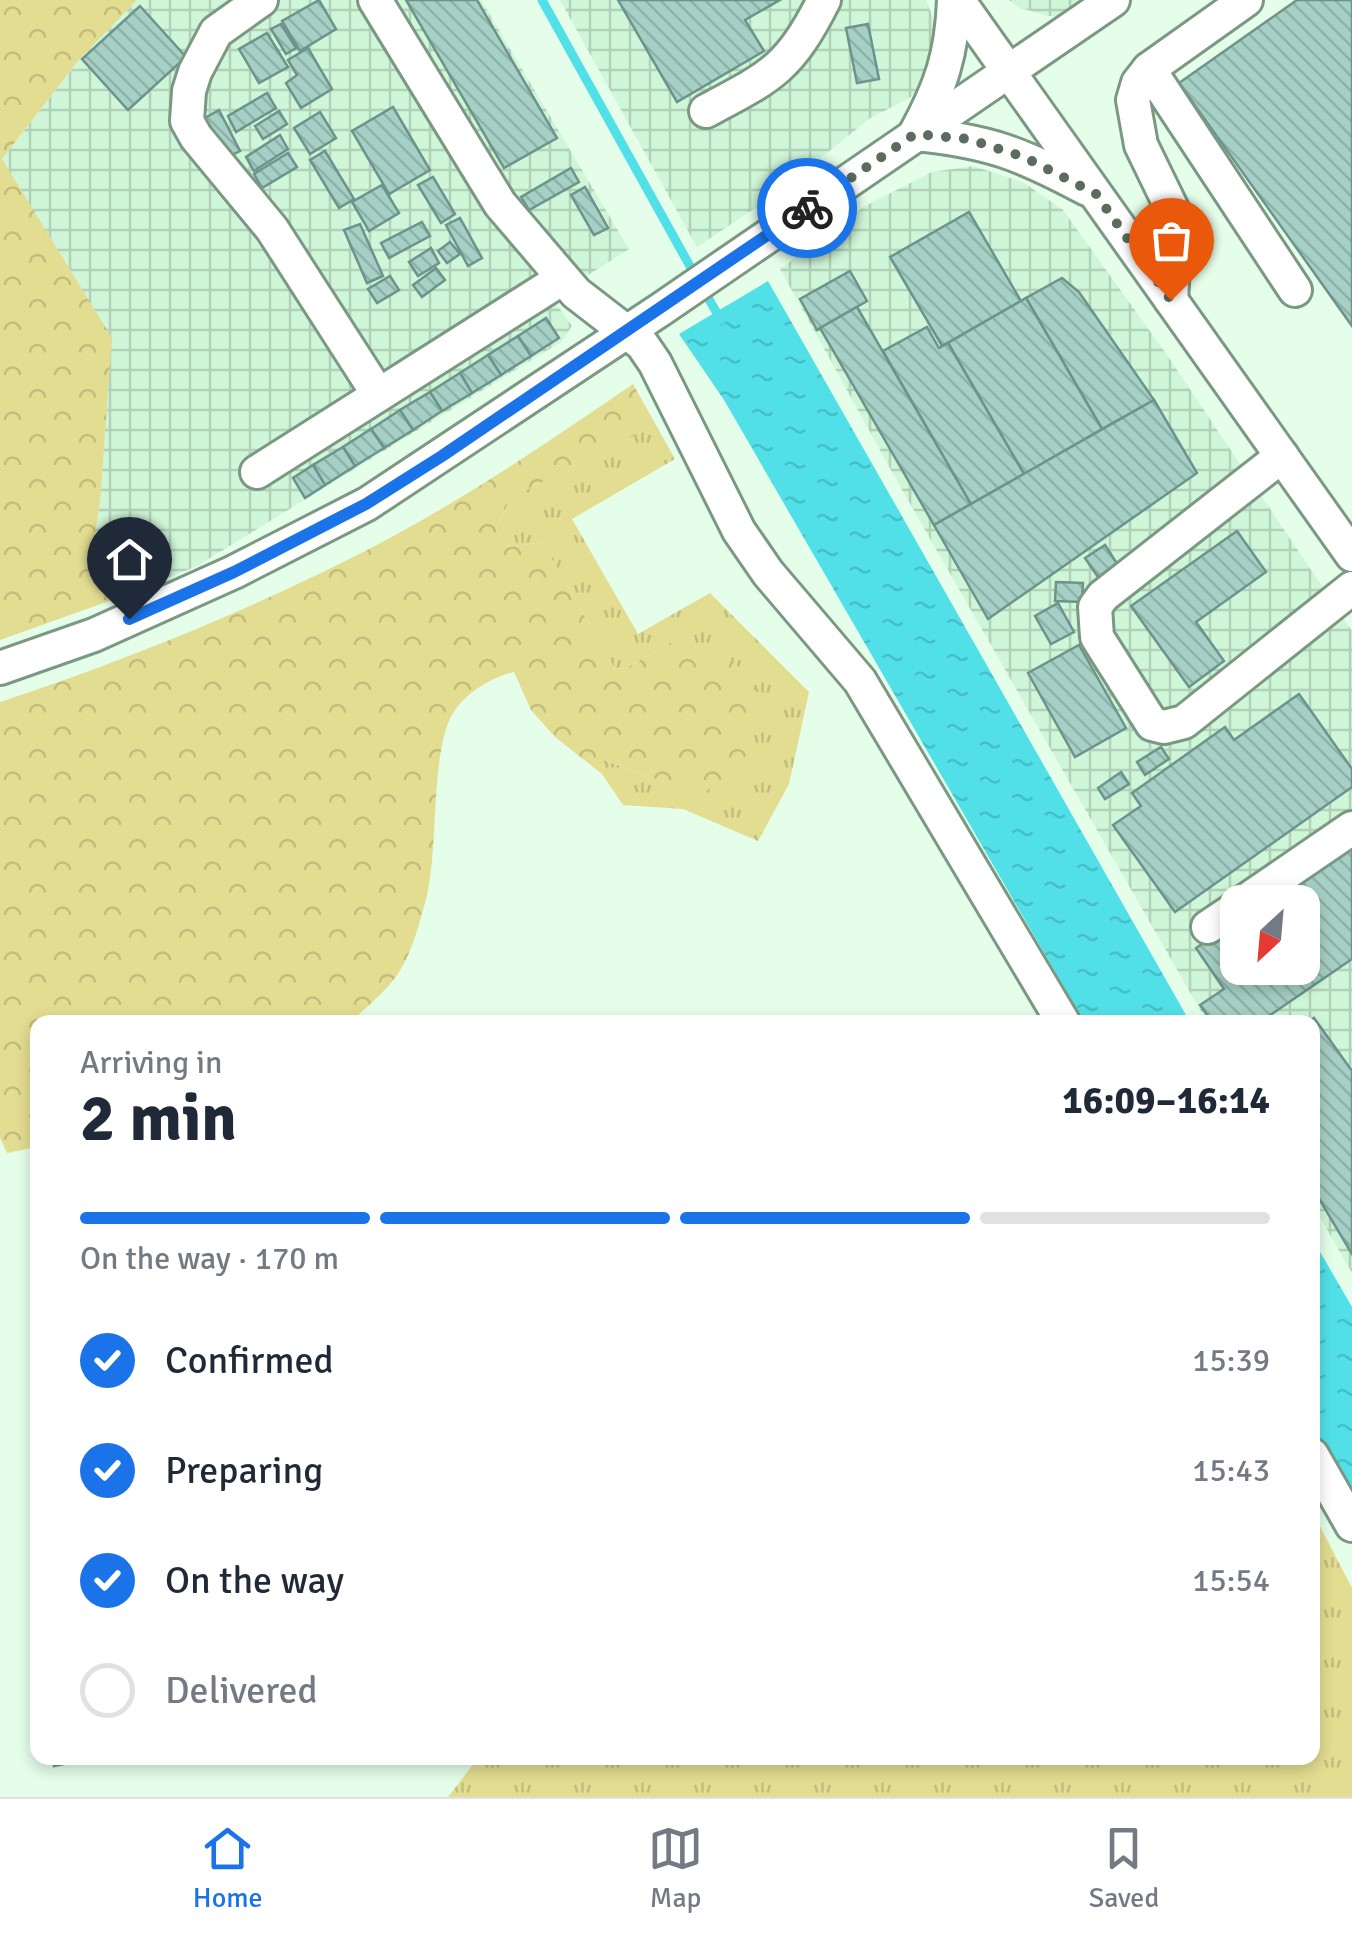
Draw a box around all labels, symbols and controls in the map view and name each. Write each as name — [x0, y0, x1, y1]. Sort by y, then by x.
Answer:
courier — [757, 158, 857, 258]
icon: bike — [780, 181, 835, 236]
pin — [1129, 198, 1214, 301]
icon: bag — [1144, 213, 1199, 268]
pin — [87, 517, 172, 620]
icon: home — [102, 532, 157, 587]
north arrow — [1220, 885, 1320, 985]
map controls — [1220, 885, 1320, 985]
text: Arriving in — [80, 1043, 222, 1082]
text: 16:09–16:14 — [1062, 1077, 1270, 1124]
text: 2 min — [80, 1079, 237, 1159]
text: On the way · 170 m — [80, 1239, 339, 1278]
icon: check — [80, 1333, 135, 1388]
text: Confirmed — [165, 1337, 334, 1384]
text: 15:39 — [1192, 1341, 1270, 1380]
icon: check — [80, 1443, 135, 1498]
text: Preparing — [165, 1447, 323, 1494]
text: 15:43 — [1192, 1451, 1270, 1490]
icon: check — [80, 1553, 135, 1608]
text: On the way — [165, 1557, 344, 1604]
text: 15:54 — [1192, 1561, 1270, 1600]
text: Delivered — [165, 1667, 318, 1714]
tab: Home — [193, 1821, 263, 1915]
tab: Map — [648, 1821, 703, 1915]
tab: Saved — [1089, 1821, 1159, 1915]

